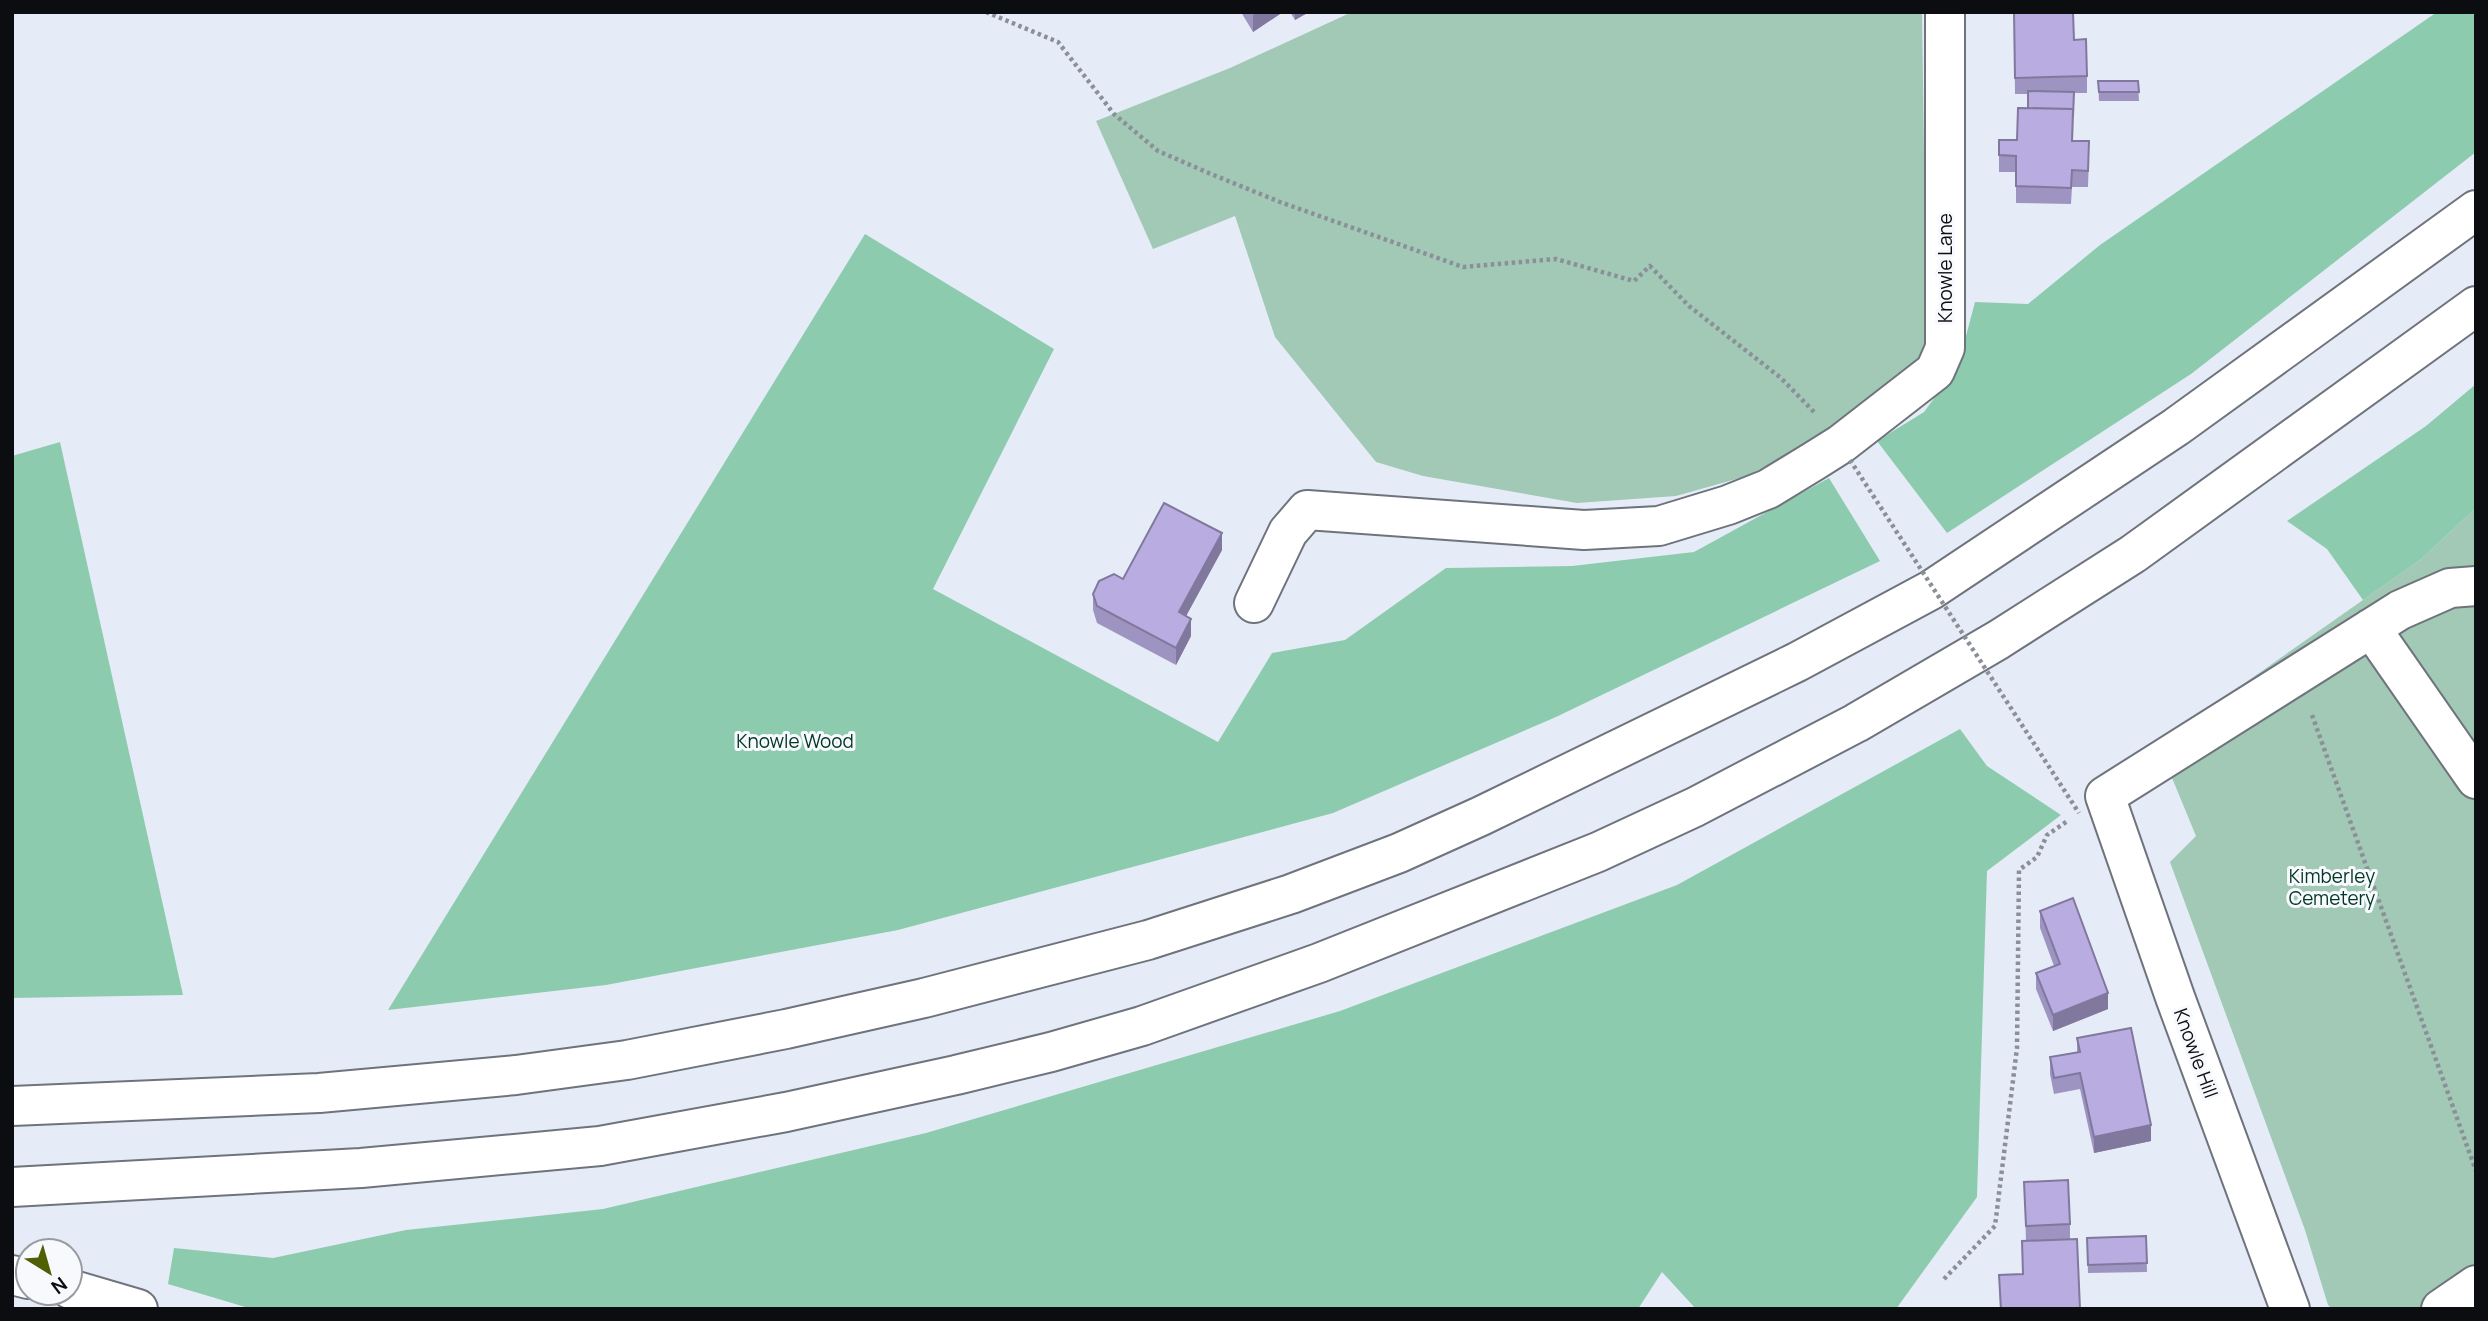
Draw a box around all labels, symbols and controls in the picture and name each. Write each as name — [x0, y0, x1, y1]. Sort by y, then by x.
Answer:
street label: Knowle Lane — [1932, 213, 1958, 323]
park label: Knowle Wood — [736, 728, 854, 754]
park label: Kimberley Cemetery — [2289, 863, 2375, 911]
street label: Knowle Hill — [2168, 1005, 2224, 1101]
north arrow — [14, 1237, 84, 1307]
text: N — [46, 1271, 73, 1300]

